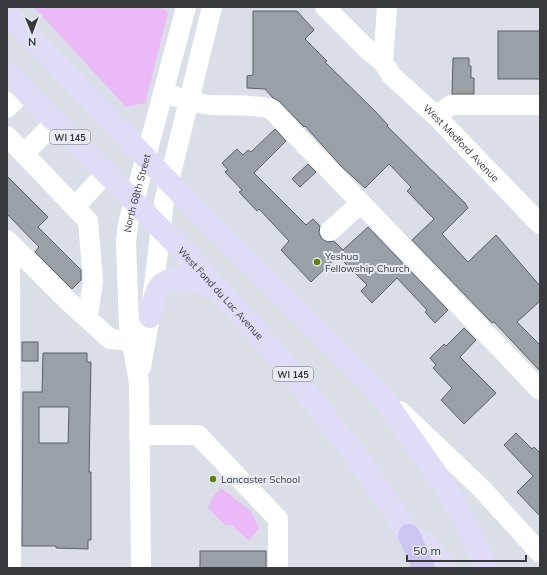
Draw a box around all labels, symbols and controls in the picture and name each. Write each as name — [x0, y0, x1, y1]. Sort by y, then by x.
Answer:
north arrow — [12, 12, 52, 52]
text: N — [28, 35, 36, 49]
street label: West Medford Avenue — [421, 101, 502, 184]
road number: WI 145 — [50, 130, 90, 144]
street label: North 68th Street — [121, 152, 153, 233]
street label: West Fond du Lac Avenue — [175, 244, 267, 342]
place label: Yeshua Fellowship Church — [324, 250, 410, 275]
marker: Yeshua Fellowship Church — [312, 257, 322, 267]
road number: WI 145 — [273, 367, 313, 381]
place label: Lancaster School — [221, 473, 300, 486]
marker: Lancaster School — [208, 474, 218, 484]
scale bar — [407, 537, 526, 563]
text: 50 m — [413, 543, 441, 558]

